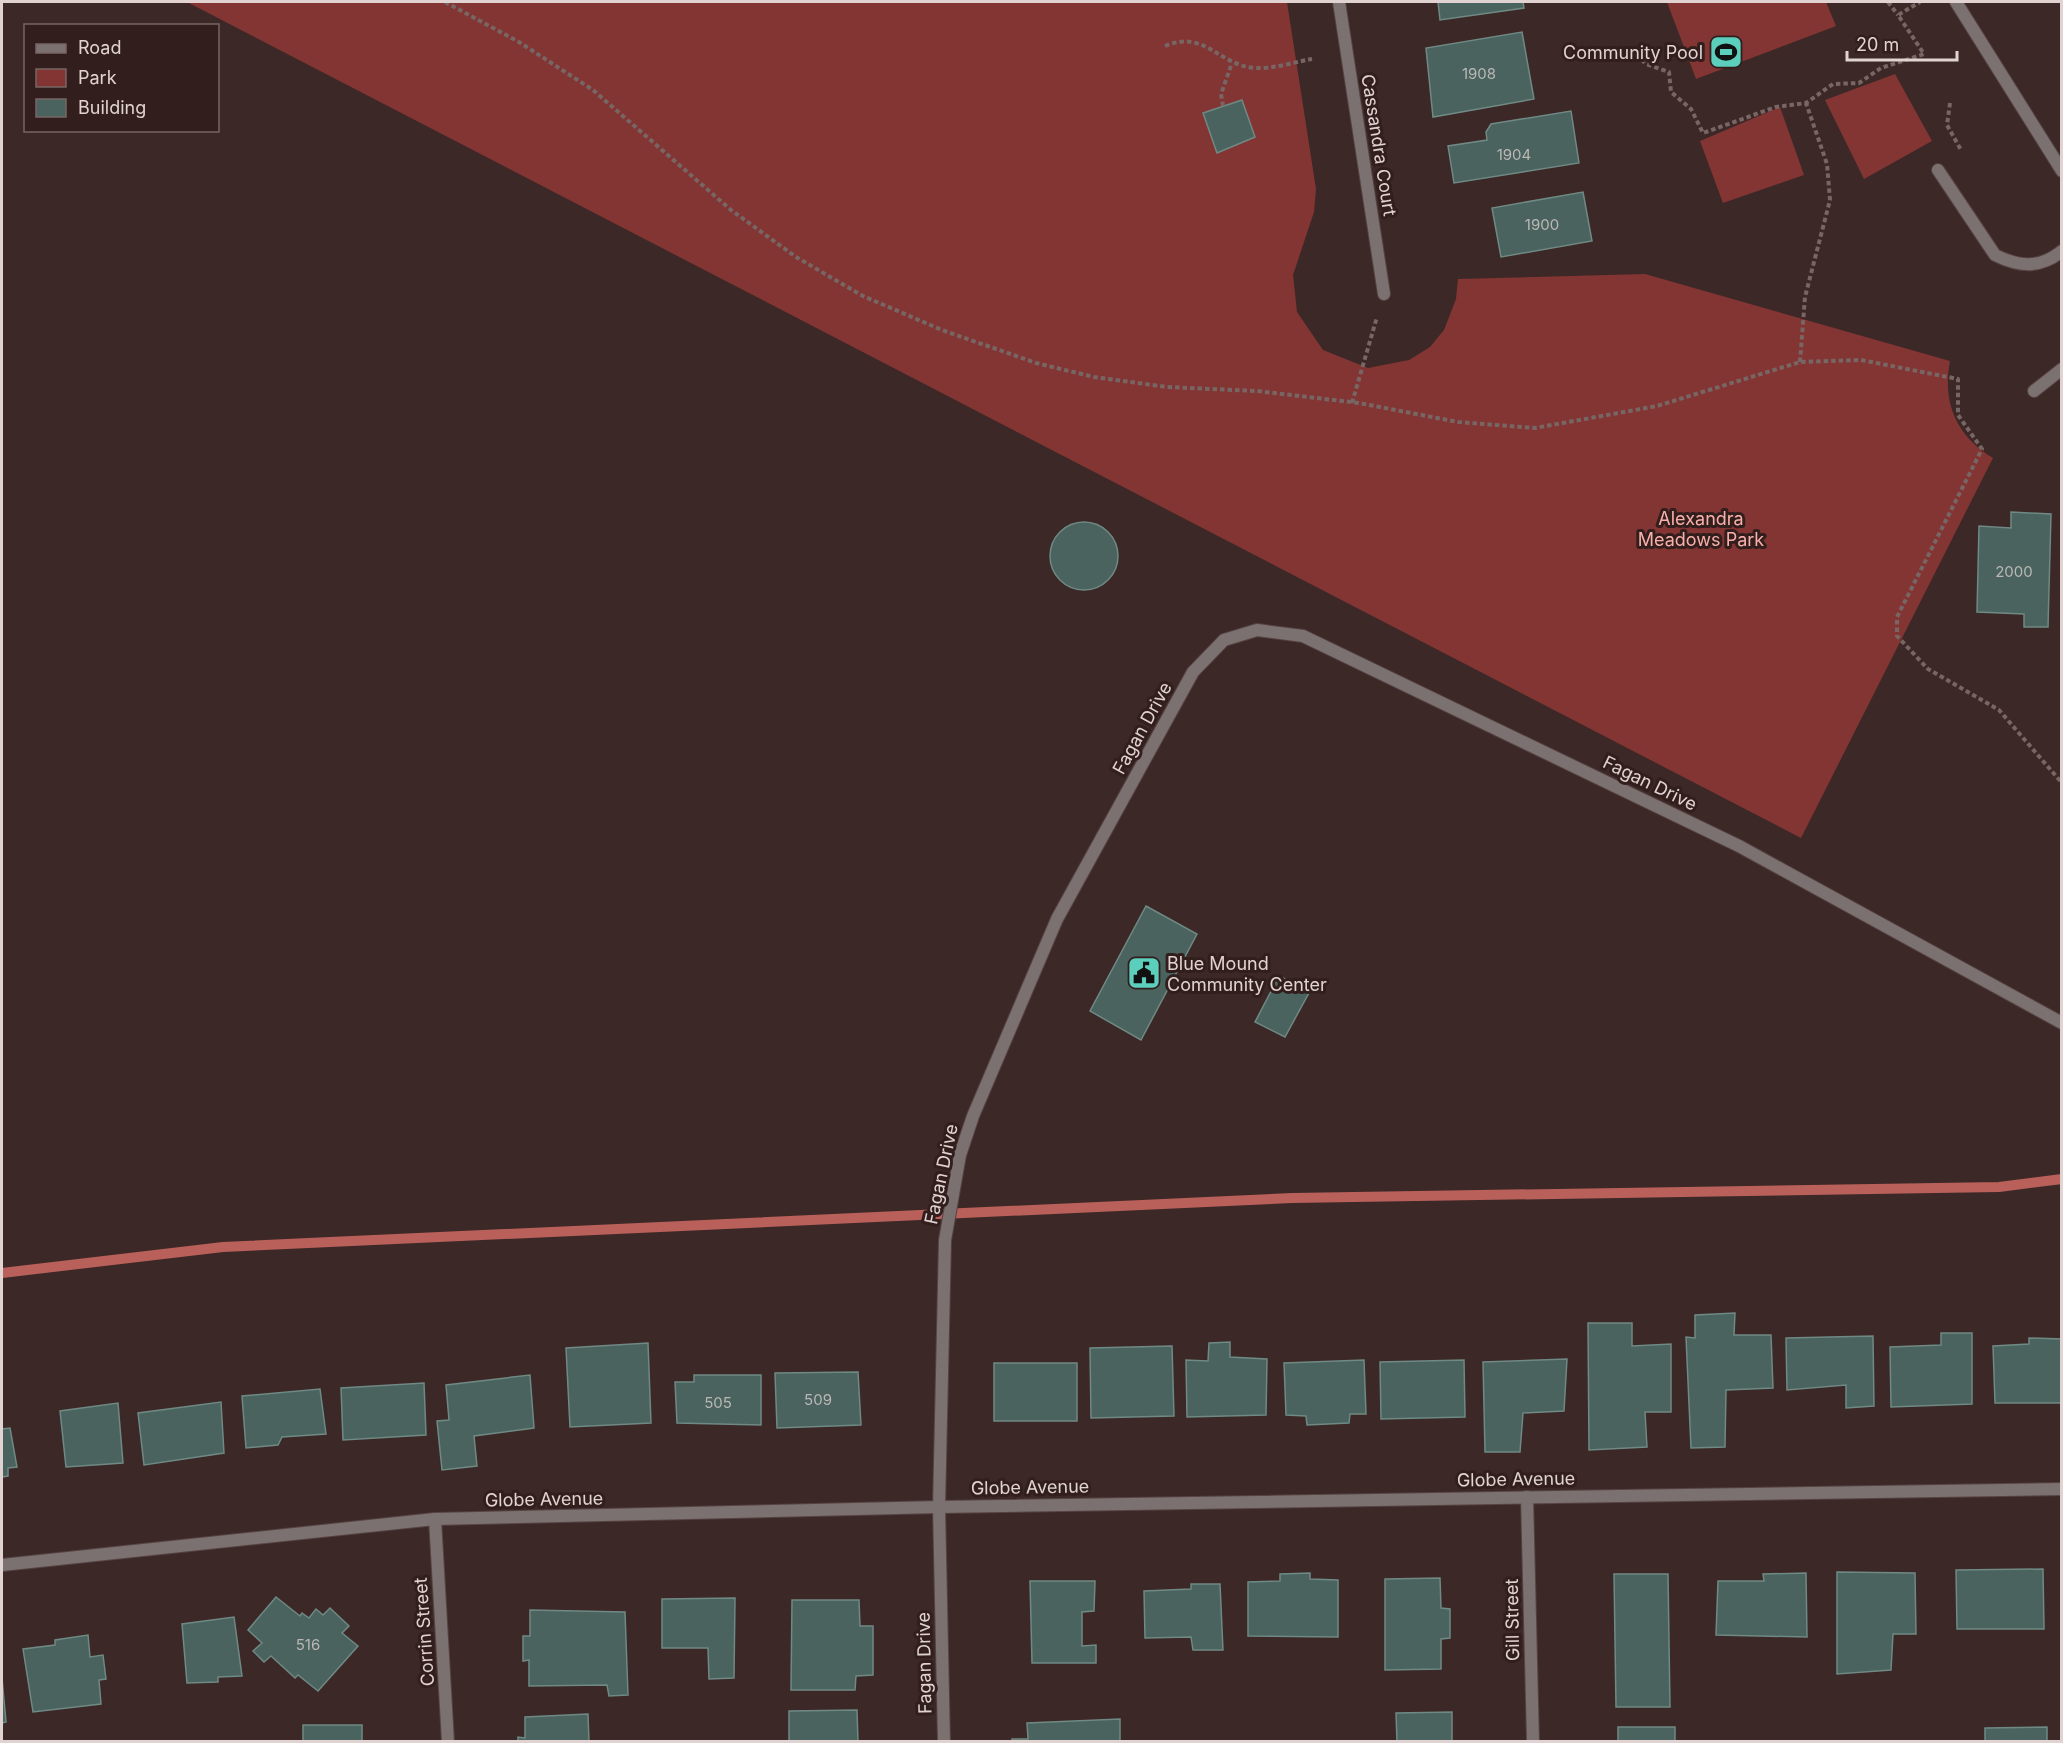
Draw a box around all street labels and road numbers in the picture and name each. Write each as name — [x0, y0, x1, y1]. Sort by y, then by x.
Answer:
street label: Cassandra Court — [1357, 72, 1401, 218]
street label: Fagan Drive — [1108, 678, 1176, 778]
street label: Fagan Drive — [1600, 751, 1700, 815]
street label: Fagan Drive — [920, 1122, 962, 1226]
street label: Globe Avenue — [1457, 1467, 1575, 1491]
street label: Globe Avenue — [971, 1475, 1089, 1499]
street label: Globe Avenue — [485, 1487, 603, 1511]
street label: Corrin Street — [410, 1577, 438, 1687]
street label: Gill Street — [1501, 1579, 1523, 1661]
street label: Fagan Drive — [913, 1612, 935, 1714]

